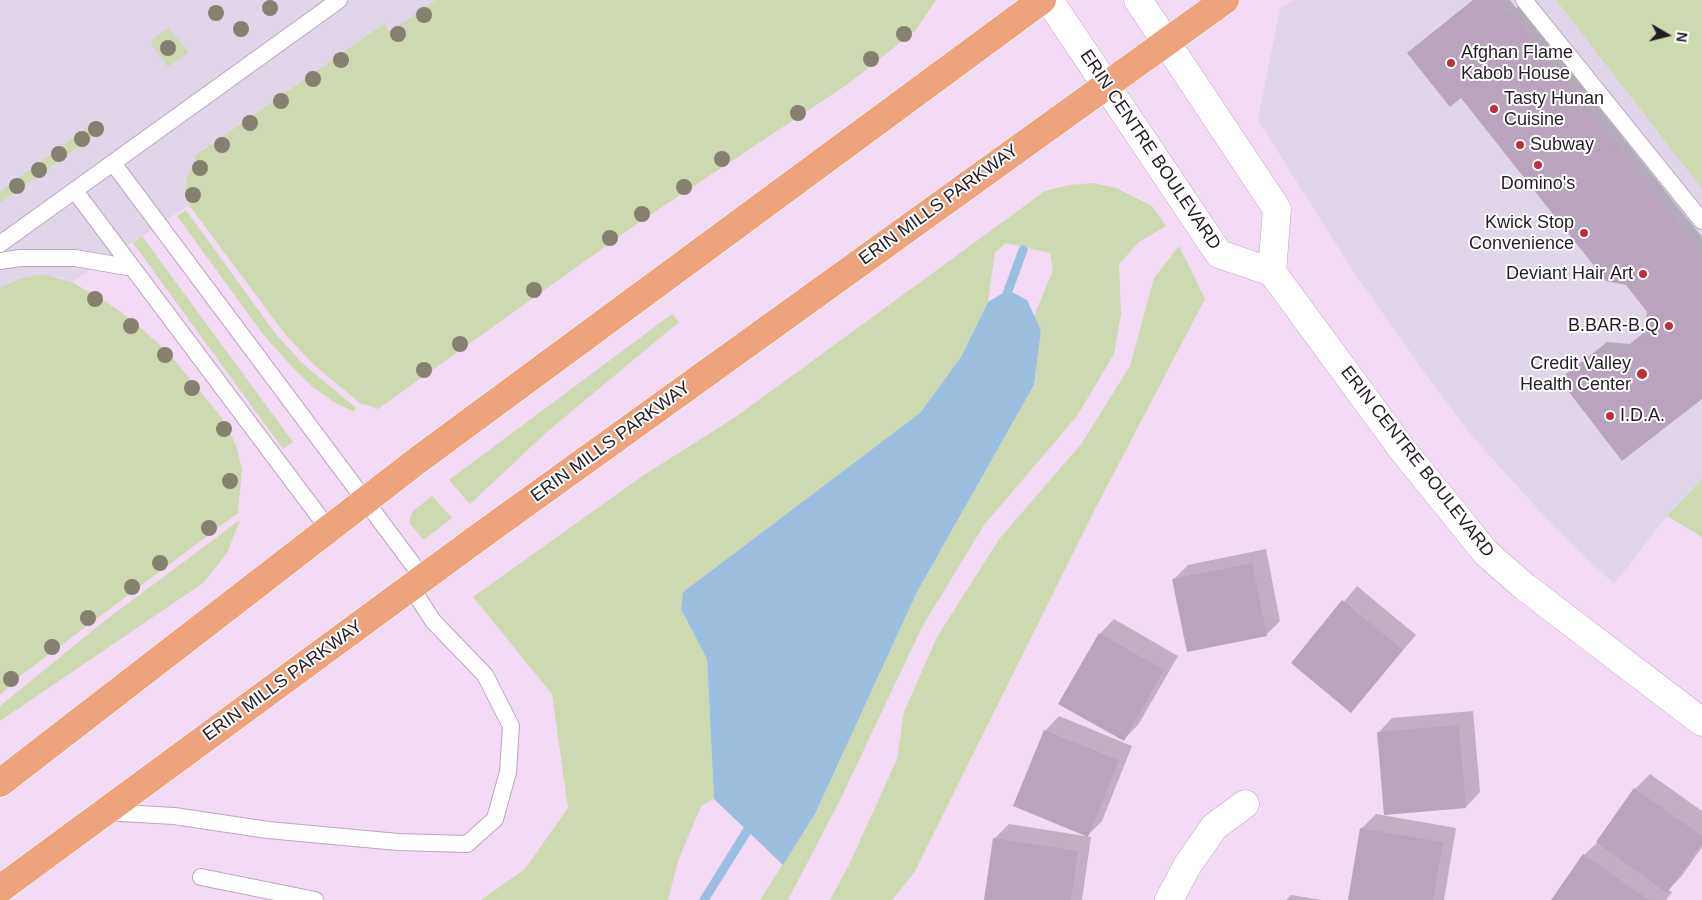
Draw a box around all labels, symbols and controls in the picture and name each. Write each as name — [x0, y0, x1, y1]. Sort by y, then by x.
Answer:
north arrow — [1642, 10, 1692, 60]
text: N — [1673, 31, 1690, 43]
place label: Afghan Flame Kabob House — [1461, 42, 1573, 84]
street label: ERIN CENTRE BOULEVARD — [1075, 46, 1225, 254]
marker: Afghan Flame Kabob House — [1445, 57, 1457, 69]
place label: Tasty Hunan Cuisine — [1504, 88, 1604, 130]
marker: Tasty Hunan Cuisine — [1488, 103, 1500, 115]
place label: Subway — [1530, 134, 1594, 156]
marker: Subway — [1514, 139, 1526, 151]
street label: ERIN MILLS PARKWAY — [855, 140, 1023, 270]
marker: Domino's — [1532, 159, 1544, 171]
place label: Domino's — [1501, 173, 1575, 195]
place label: Kwick Stop Convenience — [1469, 212, 1574, 254]
marker: Kwick Stop Convenience — [1578, 227, 1590, 239]
place label: Deviant Hair Art — [1506, 263, 1633, 285]
marker: Deviant Hair Art — [1637, 268, 1649, 280]
place label: B.BAR-B.Q — [1568, 315, 1659, 337]
marker: B.BAR-B.Q — [1663, 320, 1675, 332]
place label: Credit Valley Health Center — [1520, 353, 1631, 396]
street label: ERIN CENTRE BOULEVARD — [1336, 362, 1498, 562]
marker: Credit Valley Health Center — [1635, 367, 1649, 381]
street label: ERIN MILLS PARKWAY — [527, 377, 695, 507]
place label: I.D.A. — [1620, 405, 1665, 427]
marker: I.D.A. — [1604, 410, 1616, 422]
street label: ERIN MILLS PARKWAY — [199, 616, 367, 746]

